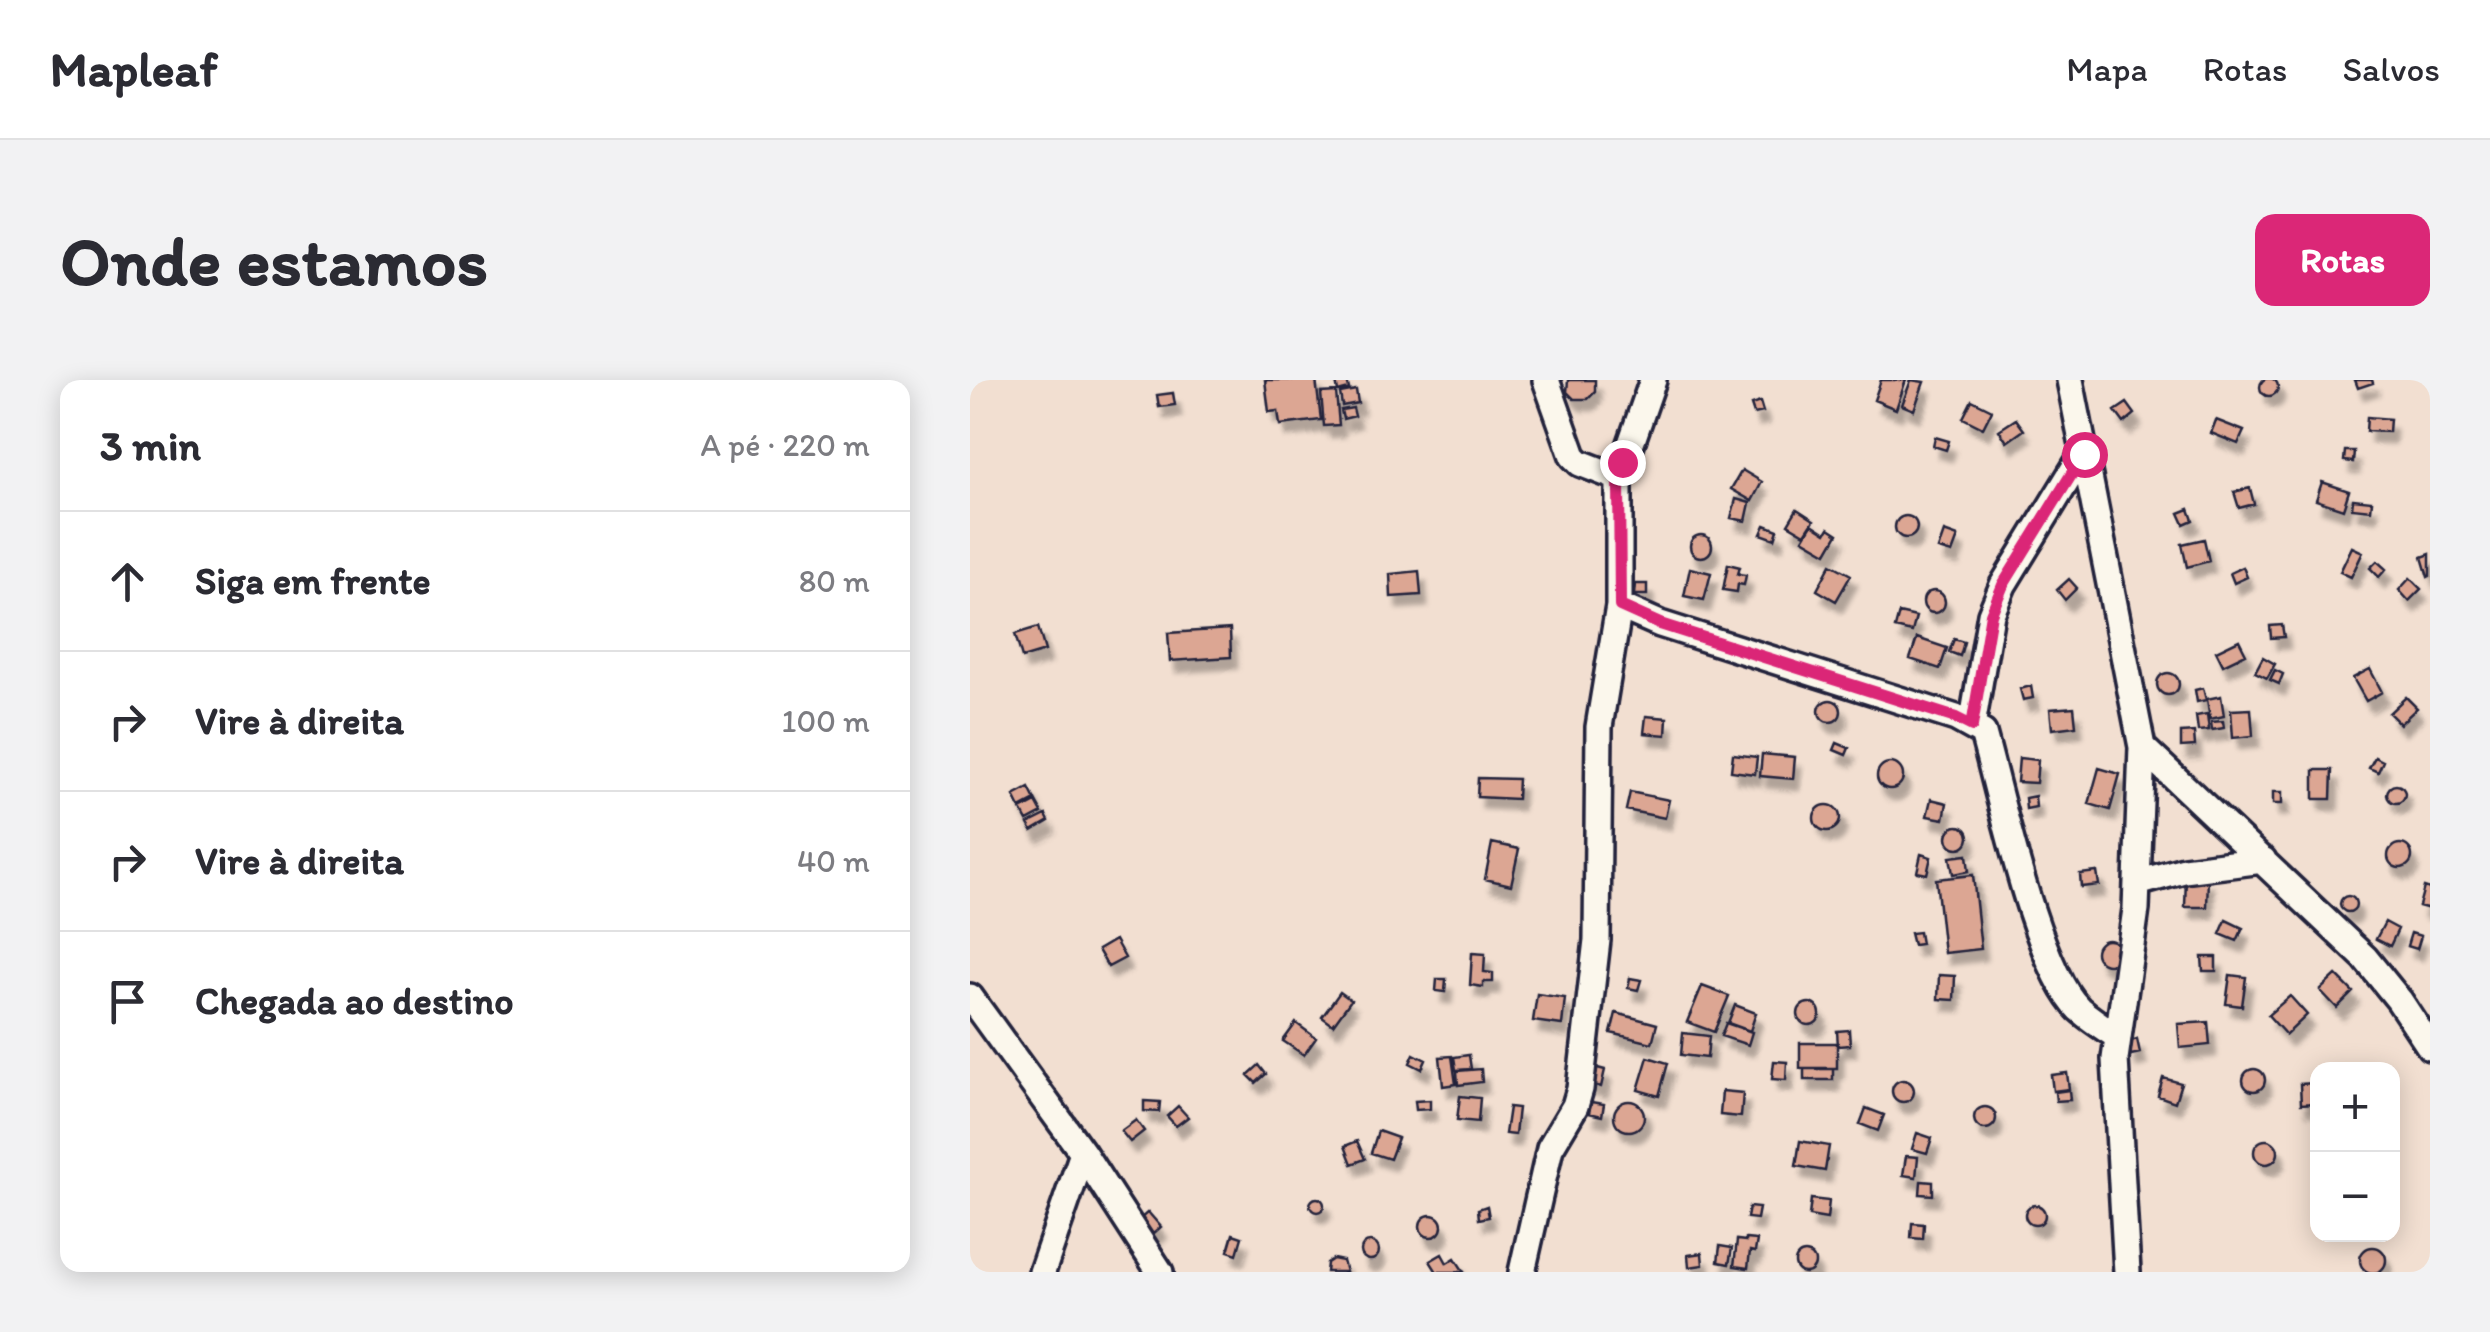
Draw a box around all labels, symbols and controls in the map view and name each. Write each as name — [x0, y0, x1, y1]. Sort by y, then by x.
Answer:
text: Mapleaf — [50, 40, 218, 98]
text: Mapa — [2066, 48, 2148, 90]
text: Rotas — [2203, 48, 2287, 90]
text: Salvos — [2342, 48, 2440, 90]
button: Rotas — [2255, 214, 2430, 306]
text: Onde estamos — [60, 218, 488, 303]
text: 3 min — [100, 420, 201, 471]
text: A pé · 220 m — [701, 426, 870, 464]
route start — [2062, 432, 2108, 478]
route end — [1600, 440, 1646, 486]
icon: ahead — [100, 554, 155, 609]
text: Siga em frente — [195, 558, 431, 604]
text: 80 m — [799, 562, 870, 600]
icon: right — [100, 694, 155, 749]
text: Vire à direita — [195, 698, 404, 744]
text: 100 m — [782, 702, 870, 740]
icon: right — [100, 834, 155, 889]
text: Vire à direita — [195, 838, 404, 884]
text: 40 m — [797, 842, 870, 880]
icon: arrive — [100, 974, 155, 1029]
text: Chegada ao destino — [195, 978, 514, 1024]
map controls — [2310, 1062, 2400, 1242]
button: + — [2310, 1062, 2400, 1152]
button: − — [2310, 1152, 2400, 1242]

